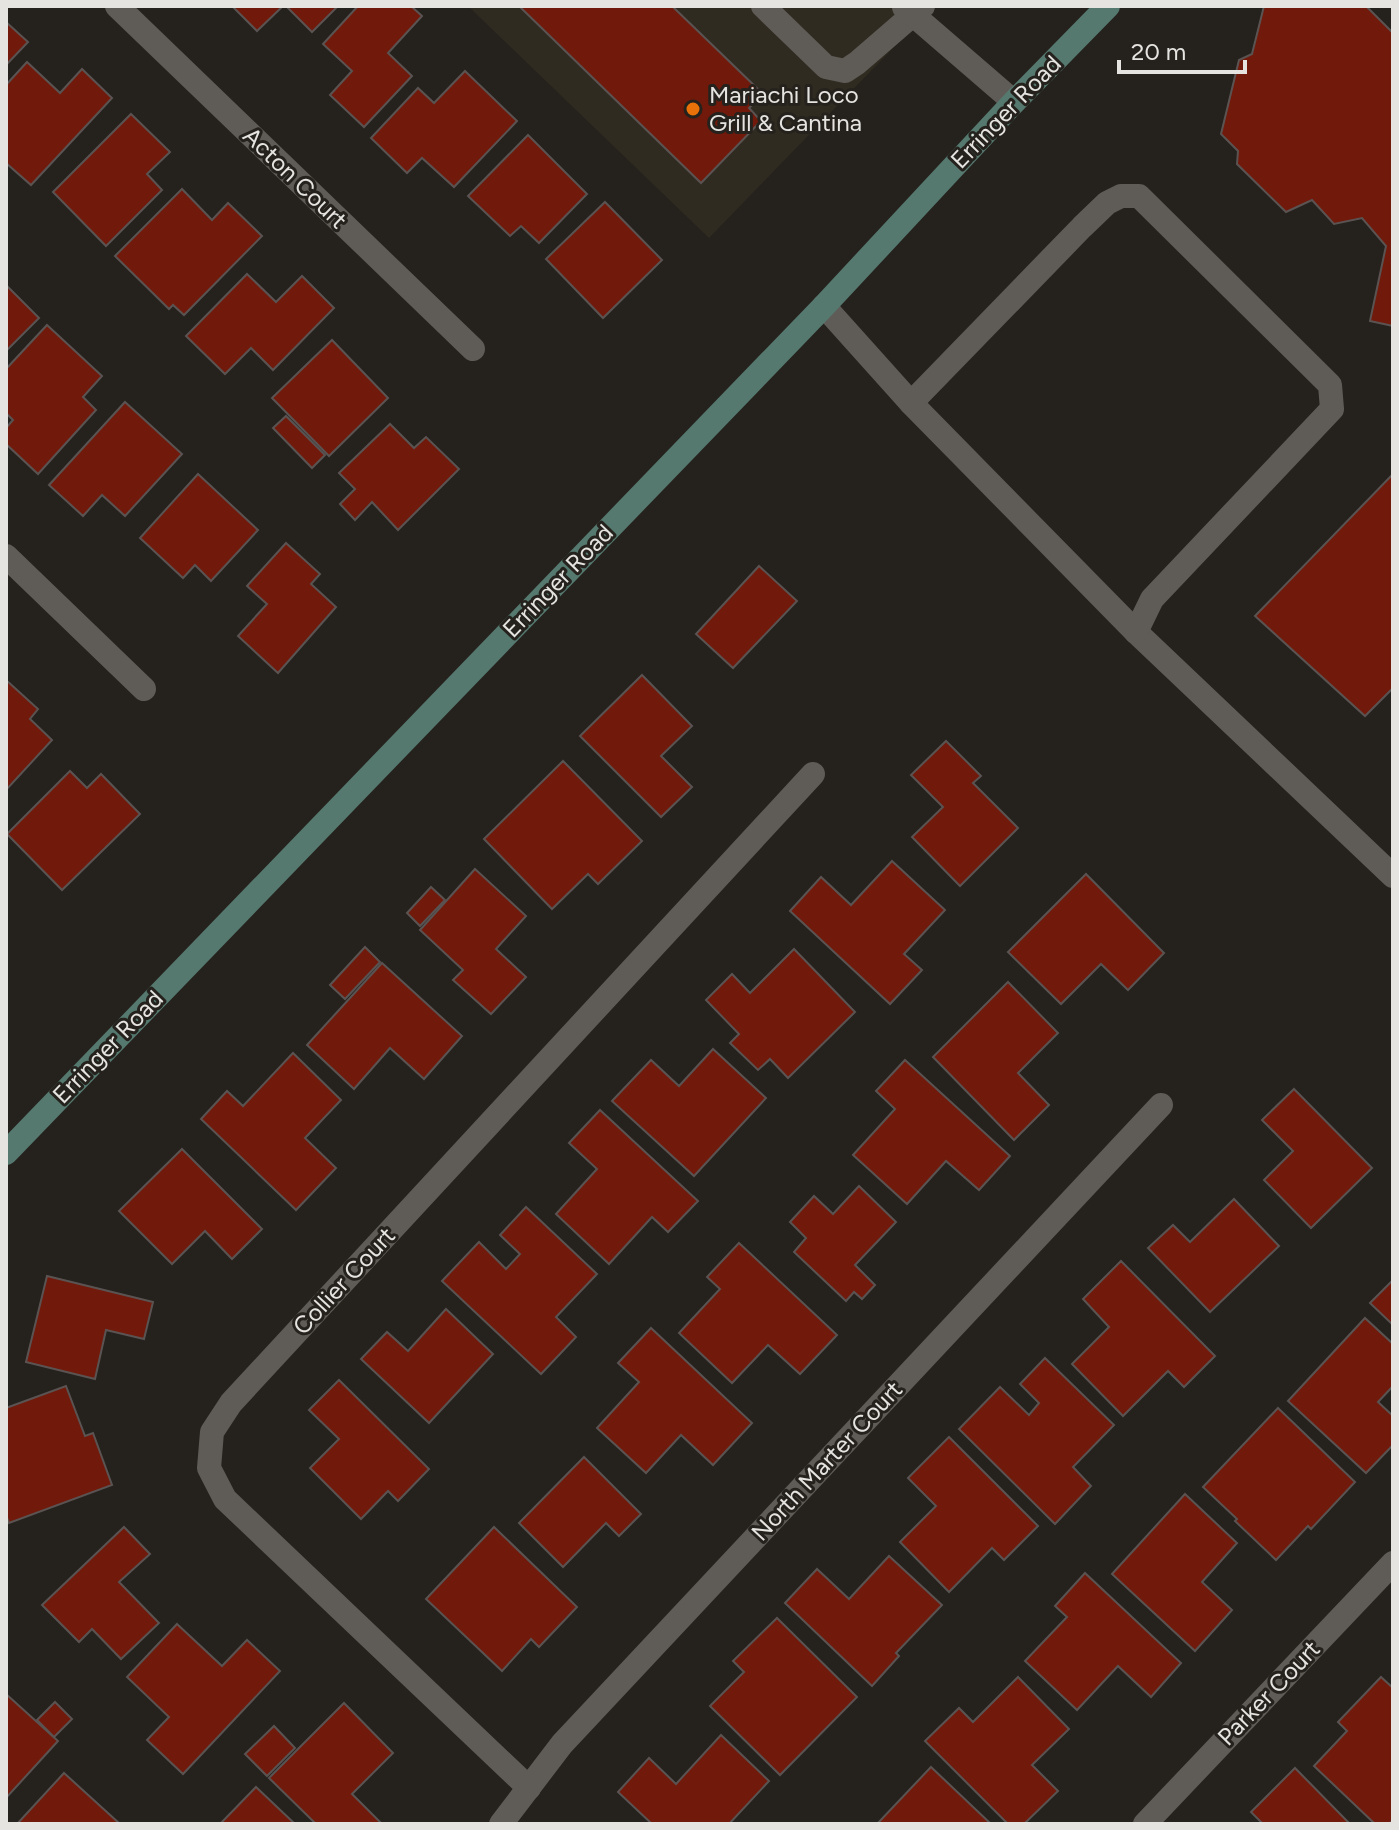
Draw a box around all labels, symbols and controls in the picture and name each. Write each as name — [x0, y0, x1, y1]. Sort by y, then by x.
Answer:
scale bar — [1119, 24, 1245, 74]
text: 20 m — [1131, 37, 1186, 66]
street label: Erringer Road — [945, 49, 1067, 174]
place label: Mariachi Loco Grill & Cantina — [709, 80, 862, 137]
marker: Mariachi Loco Grill & Cantina — [684, 100, 702, 118]
street label: Acton Court — [237, 121, 353, 234]
street label: Erringer Road — [497, 518, 619, 643]
street label: Erringer Road — [47, 984, 169, 1109]
street label: Collier Court — [287, 1221, 401, 1340]
street label: North Marter Court — [745, 1375, 908, 1546]
street label: Parker Court — [1212, 1634, 1326, 1751]

